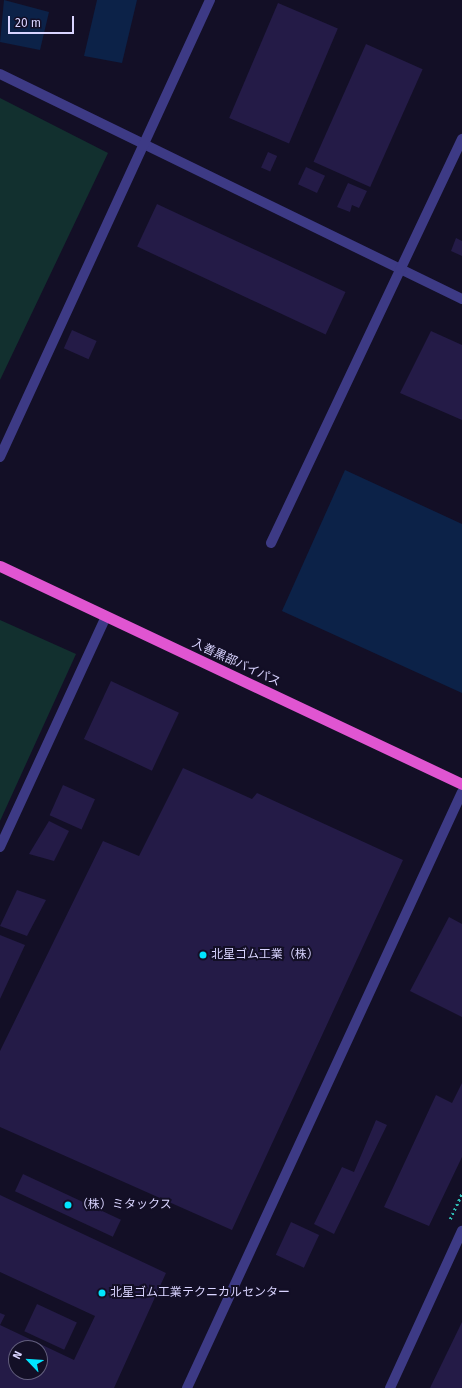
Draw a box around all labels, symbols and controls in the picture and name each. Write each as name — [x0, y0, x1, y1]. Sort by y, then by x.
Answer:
scale bar — [10, 8, 76, 34]
text: 20 m — [15, 16, 41, 30]
street label: 入善黒部バイパス — [189, 636, 283, 690]
place label: 北星ゴム工業（株） — [211, 948, 319, 962]
marker: 北星ゴム工業（株） — [198, 950, 208, 960]
place label: （株）ミタックス — [76, 1198, 172, 1212]
marker: （株）ミタックス — [63, 1200, 73, 1210]
place label: 北星ゴム工業テクニカルセンター — [110, 1286, 290, 1300]
marker: 北星ゴム工業テクニカルセンター — [97, 1288, 107, 1298]
north arrow — [8, 1340, 48, 1380]
text: N — [10, 1349, 25, 1361]

